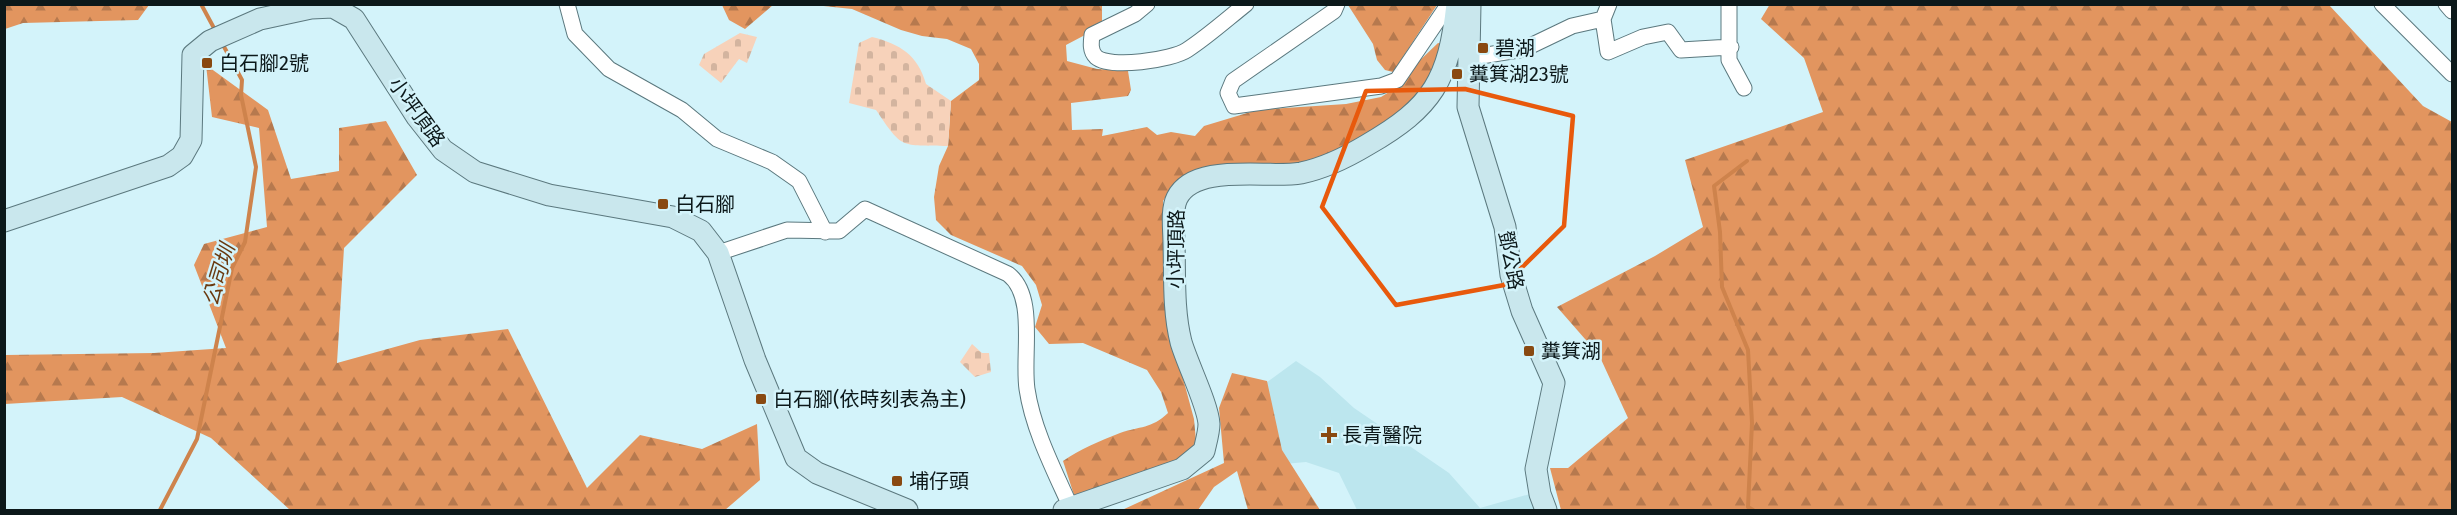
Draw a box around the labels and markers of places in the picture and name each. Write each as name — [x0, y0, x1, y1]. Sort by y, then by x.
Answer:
place label: 碧湖 — [1495, 36, 1535, 60]
marker: 碧湖 — [1476, 41, 1490, 55]
place label: 白石腳2號 — [219, 51, 309, 75]
marker: 白石腳2號 — [200, 56, 214, 70]
place label: 糞箕湖23號 — [1469, 62, 1569, 86]
marker: 糞箕湖23號 — [1450, 67, 1464, 81]
place label: 白石腳 — [675, 192, 735, 216]
marker: 白石腳 — [656, 197, 670, 211]
place label: 糞箕湖 — [1541, 339, 1601, 363]
marker: 糞箕湖 — [1522, 344, 1536, 358]
place label: 白石腳(依時刻表為主) — [773, 387, 966, 411]
marker: 白石腳(依時刻表為主) — [754, 392, 768, 406]
place label: 長青醫院 — [1342, 423, 1422, 447]
marker: 長青醫院 — [1320, 426, 1338, 444]
place label: 埔仔頭 — [909, 469, 969, 493]
marker: 埔仔頭 — [890, 474, 904, 488]

